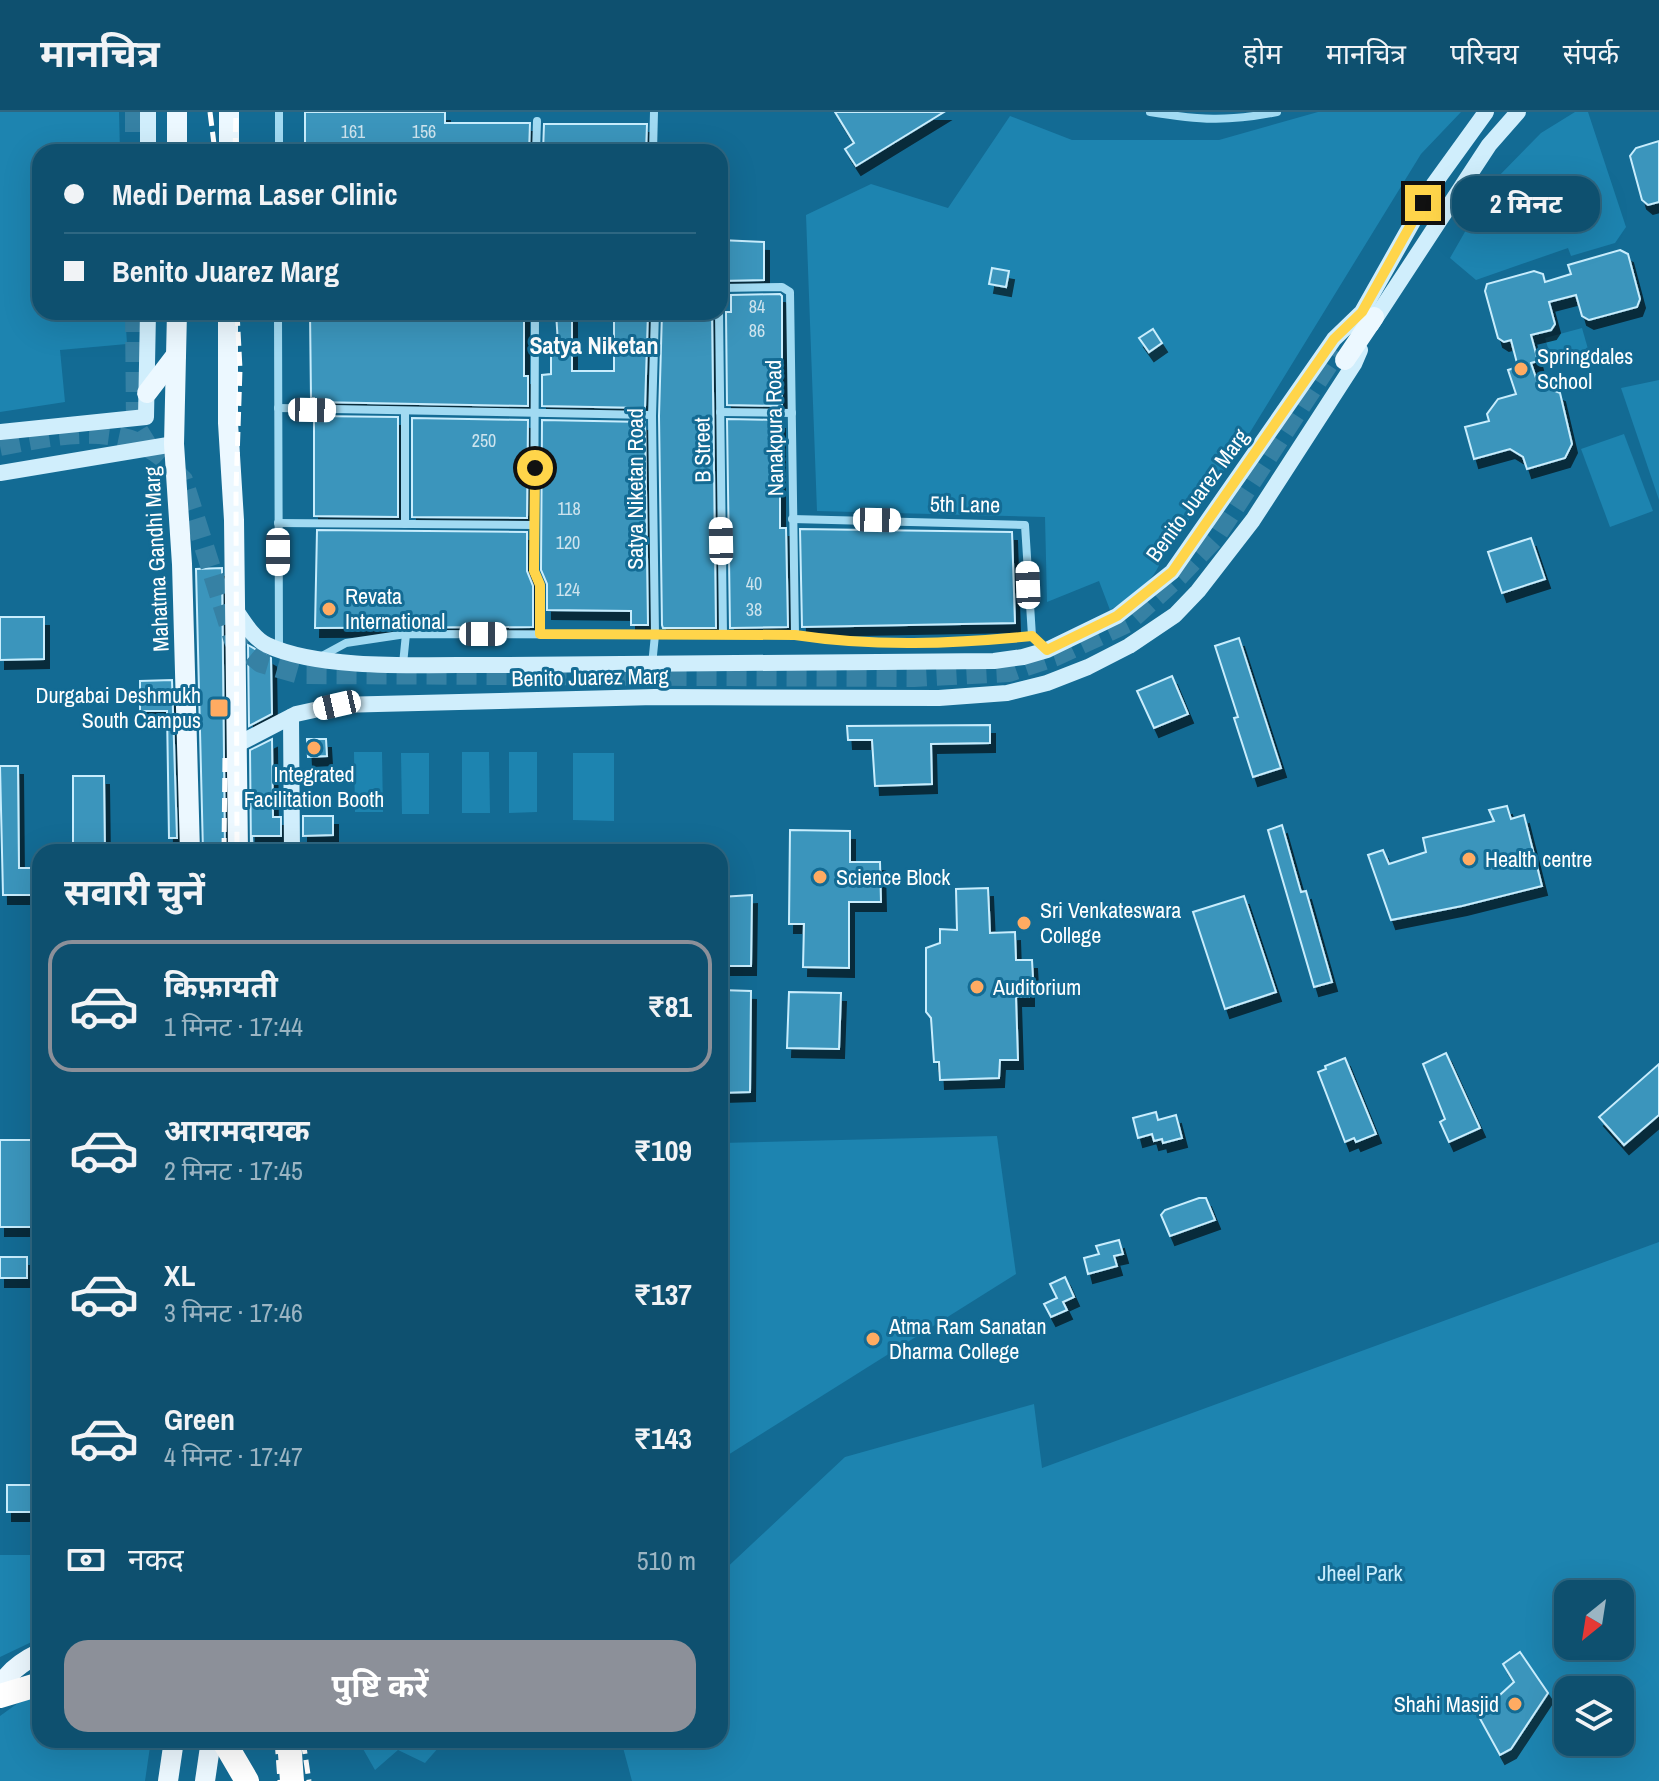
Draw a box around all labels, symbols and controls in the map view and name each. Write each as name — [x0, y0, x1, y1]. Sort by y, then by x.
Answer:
text: मानचित्र — [40, 28, 160, 79]
text: होम — [1243, 35, 1282, 73]
text: मानचित्र — [1326, 35, 1406, 73]
text: परिचय — [1450, 35, 1519, 73]
text: संपर्क — [1563, 35, 1619, 73]
house number: 161 — [341, 119, 366, 144]
house number: 156 — [412, 119, 436, 144]
text: Medi Derma Laser Clinic — [112, 174, 398, 214]
callout: 2 मिनट — [1451, 175, 1599, 231]
route end — [1405, 185, 1441, 221]
text: 2 मिनट — [1490, 186, 1562, 221]
text: Benito Juarez Marg — [112, 251, 339, 291]
house number: 84 — [749, 294, 765, 319]
house number: 86 — [749, 318, 765, 343]
district label: Satya Niketan — [529, 329, 659, 361]
place label: Springdales School — [1537, 341, 1633, 396]
street label: Nanakpura Road — [758, 360, 790, 496]
marker: Springdales School — [1512, 360, 1530, 378]
car — [288, 398, 336, 422]
street label: Satya Niketan Road — [620, 408, 650, 570]
street label: B Street — [686, 417, 718, 483]
street label: Benito Juarez Marg — [1139, 422, 1255, 568]
house number: 250 — [472, 428, 496, 453]
route start — [517, 450, 553, 486]
street label: Mahatma Gandhi Marg — [136, 466, 176, 652]
street label: 5th Lane — [930, 488, 1000, 520]
house number: 118 — [557, 496, 581, 521]
car — [853, 508, 901, 532]
car — [709, 517, 733, 565]
car — [266, 528, 290, 576]
house number: 120 — [556, 530, 580, 555]
car — [1015, 561, 1041, 609]
house number: 40 — [746, 571, 762, 596]
house number: 124 — [556, 577, 580, 602]
place label: Revata International — [345, 581, 445, 636]
house number: 38 — [746, 597, 762, 622]
marker: Revata International — [320, 600, 338, 618]
car — [459, 622, 507, 646]
street label: Benito Juarez Marg — [511, 661, 669, 693]
place label: Durgabai Deshmukh South Campus — [36, 680, 201, 735]
car — [311, 688, 363, 722]
marker: Durgabai Deshmukh South Campus — [208, 697, 230, 719]
marker: Integrated Facilitation Booth — [305, 739, 323, 757]
place label: Integrated Facilitation Booth — [244, 759, 384, 814]
place label: Health centre — [1485, 844, 1592, 874]
marker: Health centre — [1460, 850, 1478, 868]
place label: Science Block — [836, 862, 951, 892]
text: सवारी चुनें — [64, 868, 205, 916]
marker: Science Block — [811, 868, 829, 886]
place label: Sri Venkateswara College — [1040, 895, 1181, 950]
marker: Sri Venkateswara College — [1015, 914, 1033, 932]
text: किफ़ायती — [164, 966, 278, 1006]
icon: car — [68, 970, 140, 1042]
place label: Auditorium — [992, 972, 1081, 1002]
marker: Auditorium — [968, 978, 986, 996]
text: ₹81 — [647, 986, 692, 1026]
text: 1 मिनट · 17:44 — [164, 1009, 303, 1044]
text: आरामदायक — [164, 1110, 310, 1150]
icon: car — [68, 1114, 140, 1186]
text: ₹109 — [634, 1130, 692, 1170]
text: 2 मिनट · 17:45 — [164, 1153, 303, 1188]
text: XL — [164, 1255, 195, 1295]
icon: car — [68, 1258, 140, 1330]
text: ₹137 — [634, 1274, 692, 1314]
text: 3 मिनट · 17:46 — [164, 1295, 303, 1330]
place label: Atma Ram Sanatan Dharma College — [888, 1311, 1046, 1366]
marker: Atma Ram Sanatan Dharma College — [864, 1330, 882, 1348]
text: Green — [164, 1399, 235, 1439]
icon: car — [68, 1402, 140, 1474]
text: ₹143 — [634, 1418, 692, 1458]
text: 4 मिनट · 17:47 — [164, 1439, 303, 1474]
icon: cash — [64, 1538, 108, 1582]
text: नकद — [128, 1539, 184, 1579]
text: 510 m — [637, 1543, 696, 1578]
park label: Jheel Park — [1317, 1558, 1404, 1588]
north arrow — [1554, 1580, 1634, 1660]
map controls — [1554, 1580, 1634, 1756]
button: पुष्टि करें — [64, 1640, 696, 1732]
button: layers — [1554, 1676, 1634, 1756]
place label: Shahi Masjid — [1394, 1689, 1499, 1719]
marker: Shahi Masjid — [1506, 1695, 1524, 1713]

